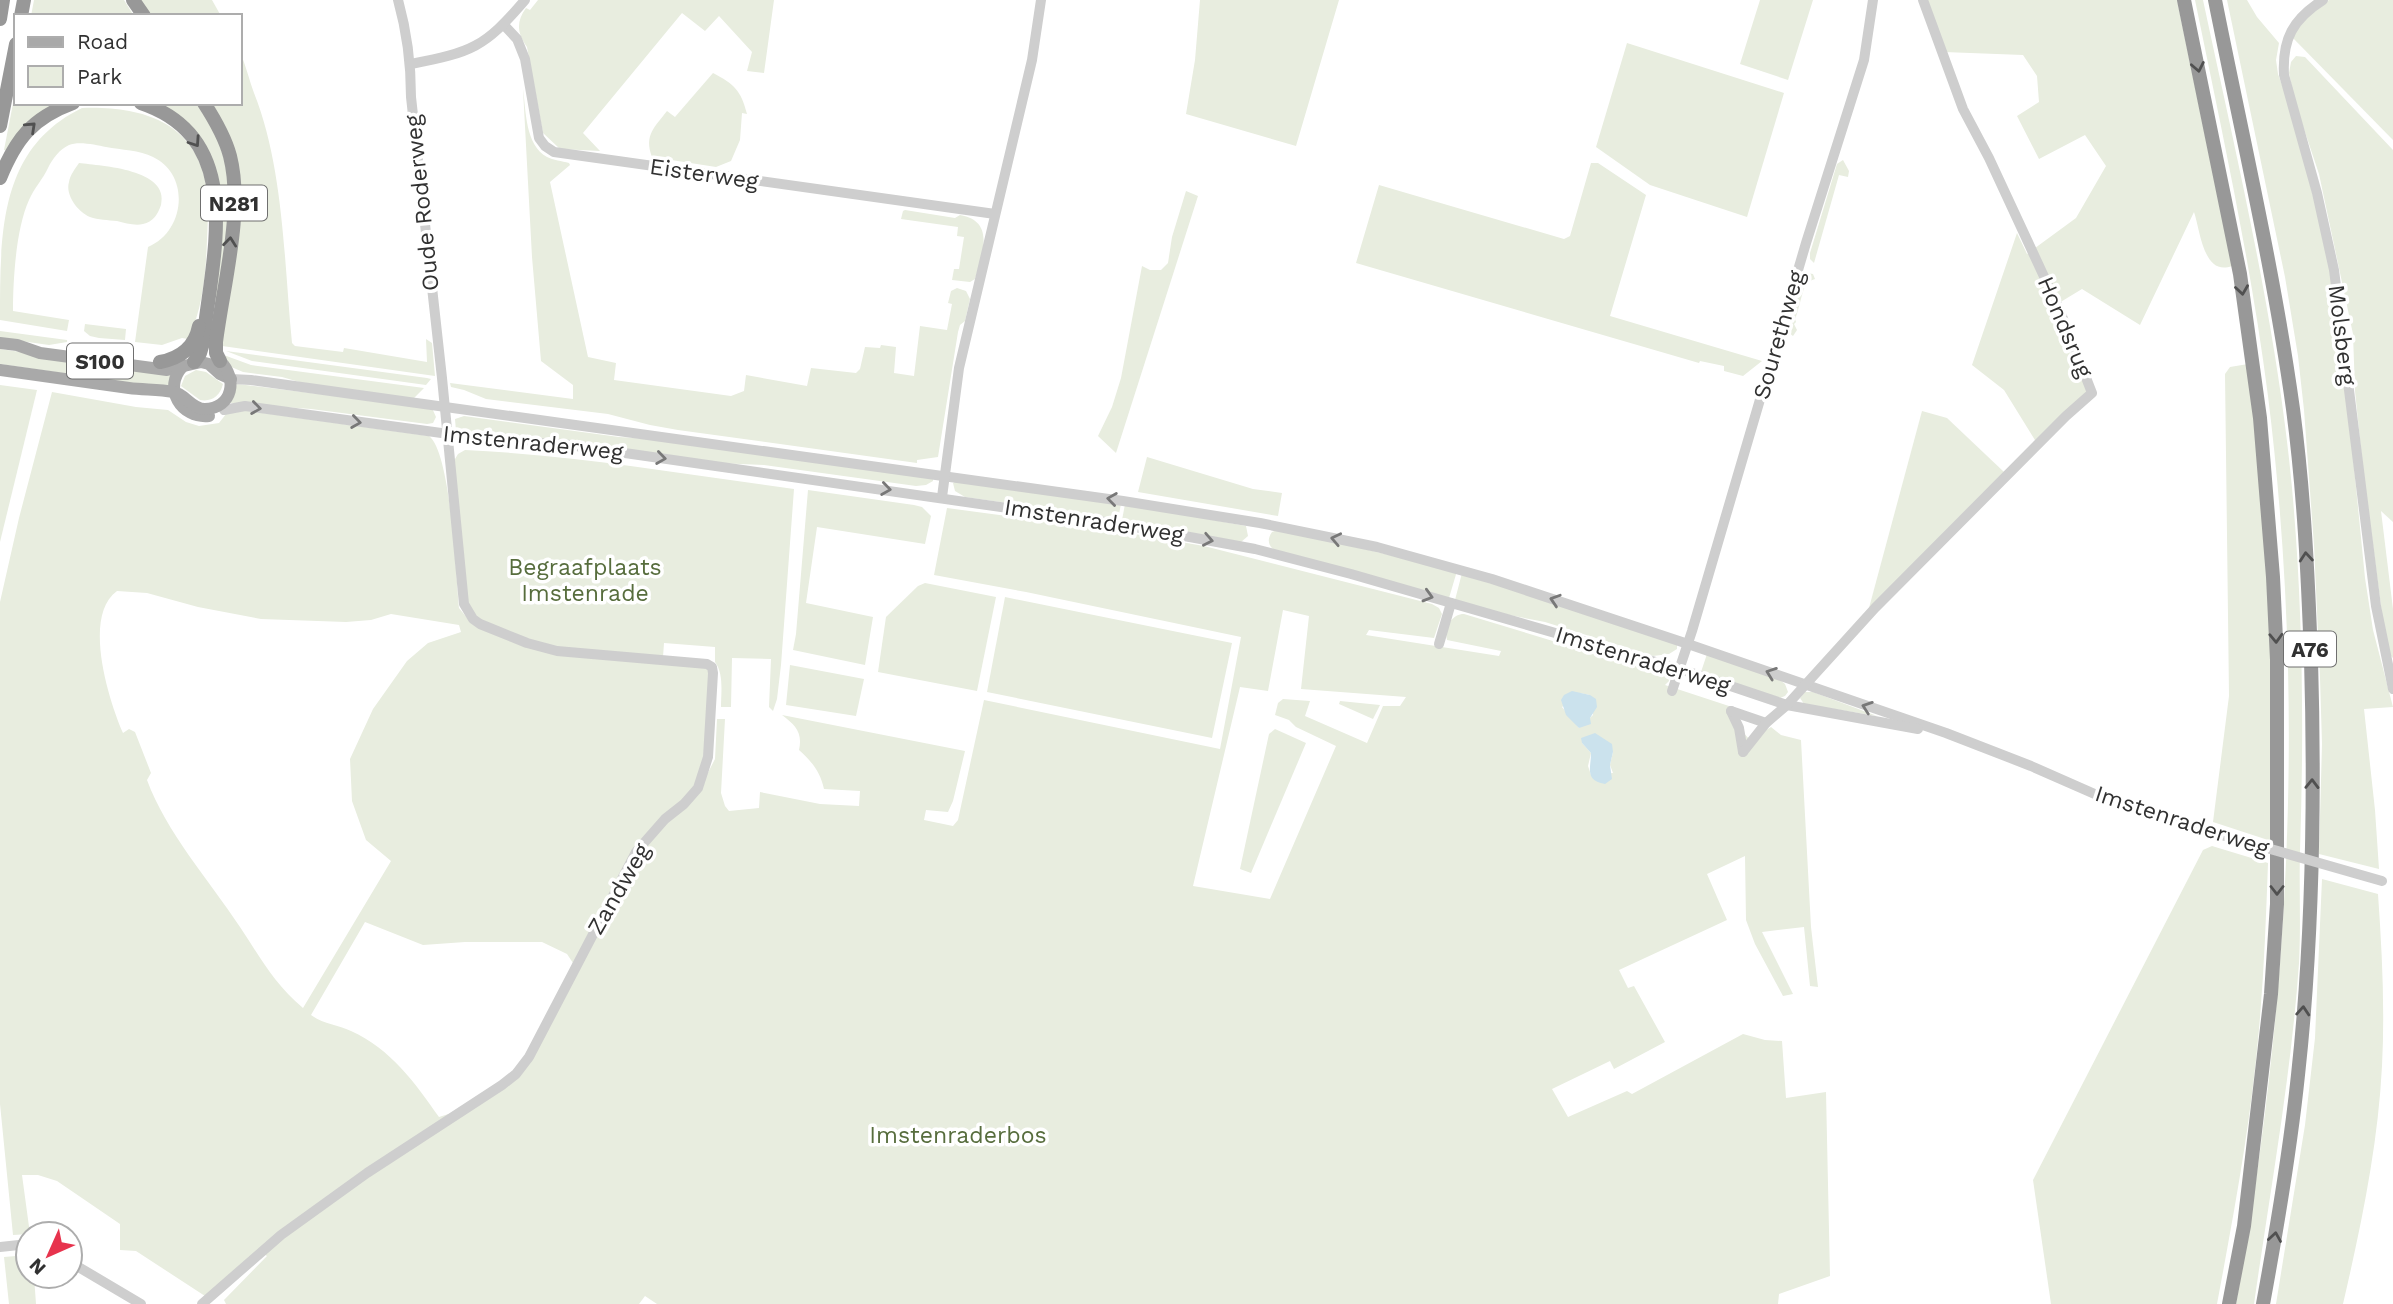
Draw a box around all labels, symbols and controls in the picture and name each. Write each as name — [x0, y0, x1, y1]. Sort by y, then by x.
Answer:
legend — [14, 14, 242, 105]
text: Road — [77, 29, 128, 54]
one-way arrow — [2189, 61, 2204, 73]
text: Park — [77, 64, 122, 89]
street label: Oude Roderweg — [399, 113, 445, 292]
one-way arrow — [23, 123, 36, 136]
one-way arrow — [187, 134, 199, 147]
street label: Eisterweg — [648, 153, 761, 195]
road number: N281 — [201, 186, 267, 220]
one-way arrow — [223, 236, 238, 247]
street label: Sourethweg — [1748, 267, 1810, 403]
street label: Hondsrug — [2032, 272, 2099, 382]
street label: Molsberg — [2322, 283, 2362, 388]
one-way arrow — [2234, 284, 2249, 296]
road number: S100 — [67, 344, 133, 378]
one-way arrow — [250, 400, 262, 415]
one-way arrow — [350, 414, 362, 429]
street label: Imstenraderweg — [441, 420, 625, 466]
one-way arrow — [655, 450, 667, 465]
one-way arrow — [881, 482, 892, 497]
one-way arrow — [1106, 492, 1118, 507]
street label: Imstenraderweg — [1002, 493, 1186, 549]
one-way arrow — [1202, 531, 1214, 546]
one-way arrow — [1330, 532, 1342, 547]
one-way arrow — [2299, 551, 2314, 562]
park label: Begraafplaats Imstenrade — [508, 554, 662, 607]
one-way arrow — [1422, 588, 1434, 603]
one-way arrow — [1550, 593, 1562, 608]
street label: Imstenraderweg — [1552, 621, 1734, 700]
road number: A76 — [2284, 632, 2336, 666]
one-way arrow — [2268, 633, 2283, 644]
one-way arrow — [1765, 667, 1777, 681]
one-way arrow — [1862, 701, 1874, 715]
one-way arrow — [2304, 778, 2320, 789]
street label: Imstenraderweg — [2092, 780, 2273, 862]
street label: Zandweg — [582, 838, 656, 939]
one-way arrow — [2269, 885, 2285, 896]
one-way arrow — [2295, 1005, 2310, 1016]
park label: Imstenraderbos — [869, 1122, 1047, 1149]
north arrow — [14, 1220, 84, 1290]
one-way arrow — [2267, 1231, 2282, 1243]
text: N — [24, 1254, 50, 1280]

